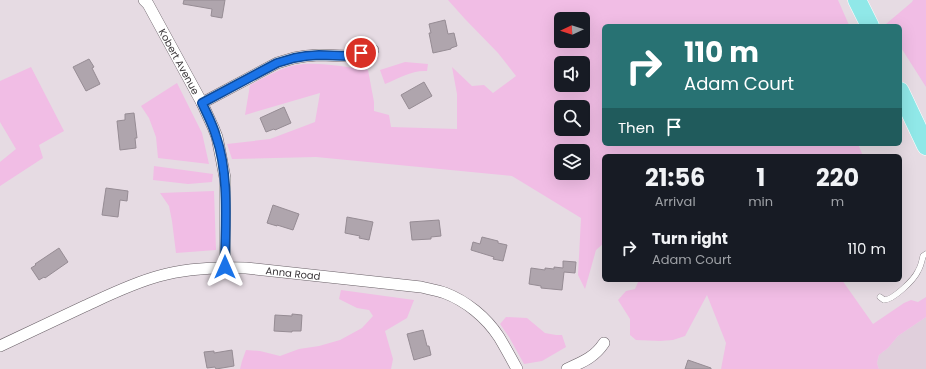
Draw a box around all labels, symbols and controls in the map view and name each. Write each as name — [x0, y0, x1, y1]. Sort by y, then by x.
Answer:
north arrow — [554, 12, 590, 48]
map controls — [554, 12, 590, 180]
street label: Kobert Avenue — [155, 26, 203, 97]
text: 110 m — [684, 33, 759, 72]
pin — [344, 36, 378, 70]
icon: right — [618, 40, 670, 92]
icon: arrive — [350, 42, 372, 64]
button: sound — [554, 56, 590, 92]
text: Adam Court — [684, 71, 794, 96]
button: search — [554, 100, 590, 136]
icon: arrive — [663, 116, 685, 138]
text: Then — [618, 117, 655, 138]
button: layers — [554, 144, 590, 180]
text: 21:56 — [645, 161, 705, 194]
text: 1 — [756, 161, 765, 194]
text: 220 — [816, 161, 859, 194]
text: Arrival — [655, 192, 696, 211]
text: min — [748, 192, 773, 211]
text: m — [831, 192, 844, 211]
text: Turn right — [652, 228, 728, 249]
icon: right — [618, 237, 640, 259]
text: 110 m — [848, 238, 886, 259]
position arrow — [204, 246, 246, 288]
text: Adam Court — [652, 250, 731, 269]
street label: Anna Road — [265, 263, 321, 284]

